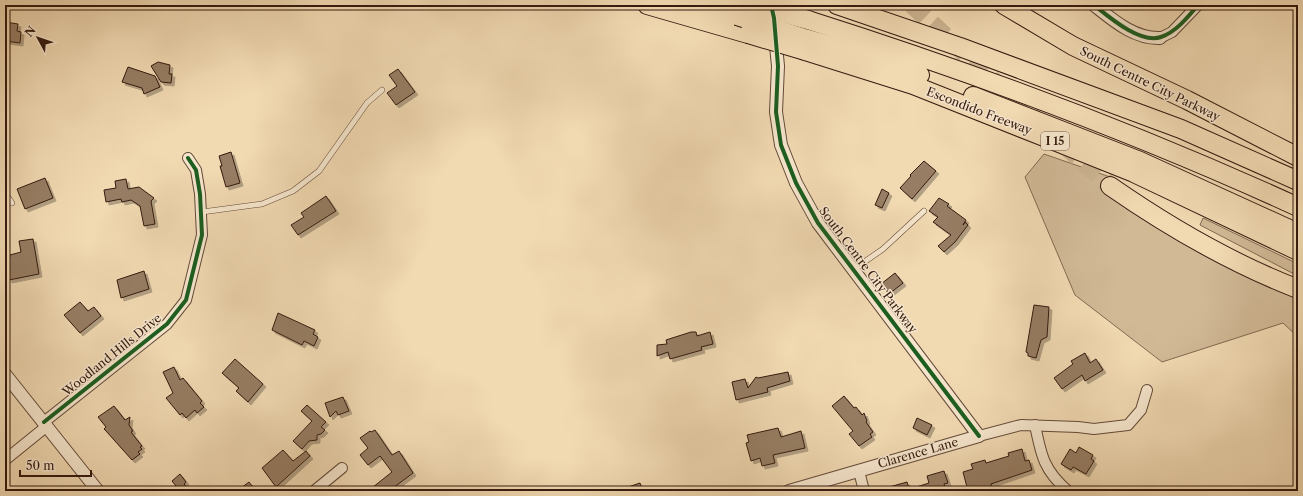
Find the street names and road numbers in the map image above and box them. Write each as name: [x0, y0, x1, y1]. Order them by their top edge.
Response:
street label: South Centre City Parkway: [1078, 43, 1223, 124]
street label: Escondido Freeway: [924, 84, 1034, 138]
road number: I 15: [1041, 132, 1069, 150]
street label: South Centre City Parkway: [816, 204, 921, 336]
street label: Woodland Hills Drive: [58, 310, 164, 400]
street label: Clarence Lane: [876, 434, 960, 471]

